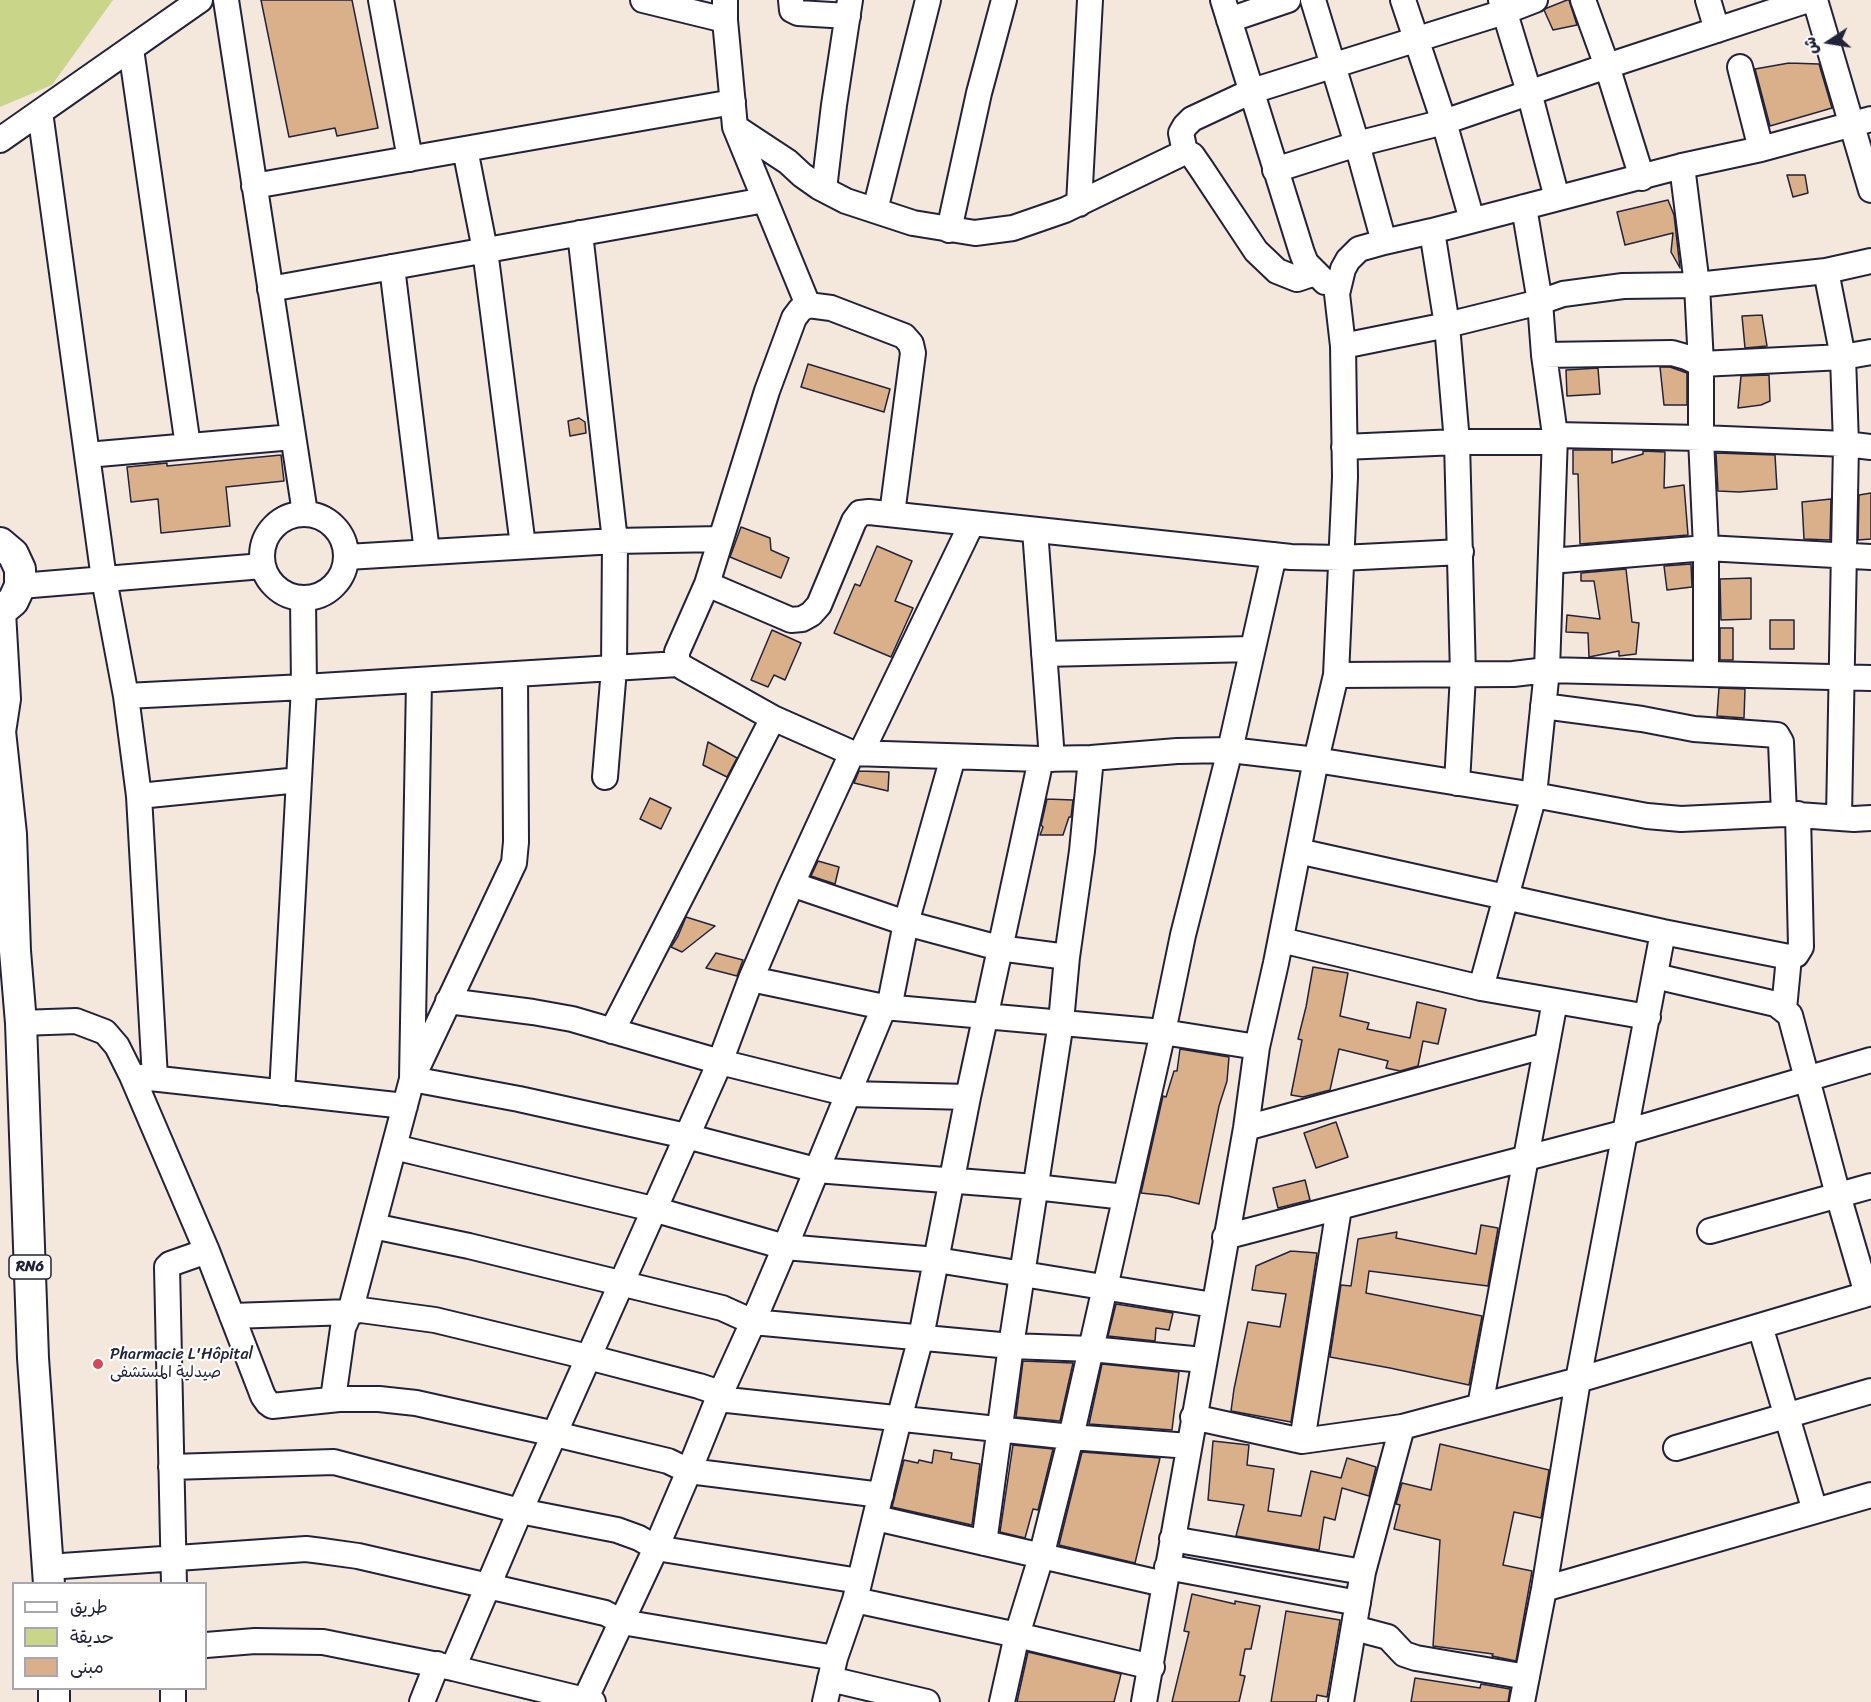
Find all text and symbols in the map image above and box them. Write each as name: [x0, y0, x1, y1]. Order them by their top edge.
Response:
north arrow: [1799, 12, 1859, 72]
text: ش: [1795, 34, 1827, 57]
road number: RN6: [9, 1255, 51, 1279]
place label: Pharmacie L'Hôpital صيدلية المستشفى: [110, 1345, 253, 1383]
marker: Pharmacie L'Hôpital صيدلية المستشفى: [91, 1357, 105, 1371]
legend: [12, 1582, 207, 1690]
text: طريق: [70, 1591, 108, 1623]
text: حديقة: [70, 1621, 114, 1653]
text: مبنى: [70, 1651, 104, 1683]

